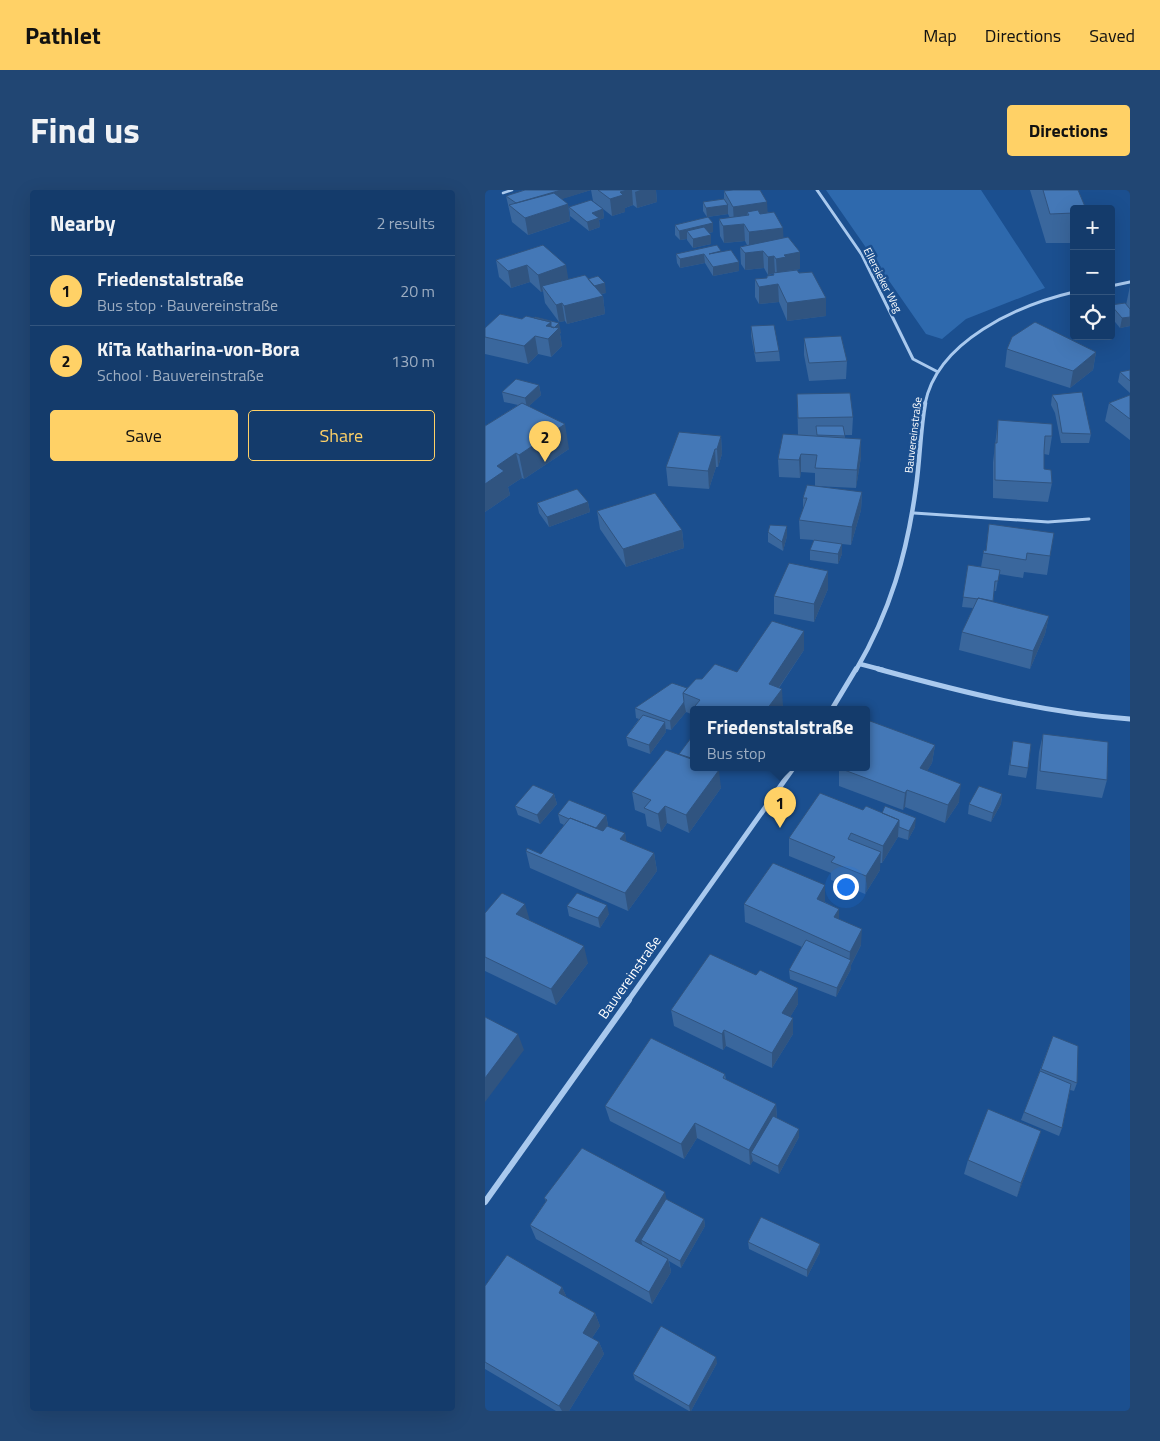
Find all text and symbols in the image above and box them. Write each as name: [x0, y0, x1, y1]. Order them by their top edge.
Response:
text: Pathlet: [25, 17, 101, 53]
text: Map: [923, 22, 957, 49]
text: Directions: [985, 22, 1061, 49]
text: Saved: [1089, 22, 1135, 49]
text: Find us: [30, 103, 140, 157]
button: Directions: [1007, 105, 1130, 156]
map controls: [1070, 205, 1115, 340]
button: +: [1070, 205, 1115, 250]
text: Nearby: [50, 207, 115, 239]
text: 2 results: [376, 211, 435, 235]
street label: Ellersieker Weg: [860, 245, 906, 316]
button: −: [1070, 250, 1115, 295]
text: Friedenstalstraße: [97, 264, 244, 293]
text: 1: [62, 279, 70, 303]
text: 20 m: [400, 279, 435, 303]
text: Bus stop · Bauvereinstraße: [97, 293, 278, 317]
button: locate: [1070, 295, 1115, 340]
text: KiTa Katharina-von-Bora: [97, 334, 300, 363]
text: 2: [62, 349, 70, 373]
text: 130 m: [391, 349, 435, 373]
text: School · Bauvereinstraße: [97, 363, 264, 387]
street label: Bauvereinstraße: [900, 396, 926, 474]
button: Save: [50, 410, 238, 461]
button: Share: [248, 410, 435, 461]
pin: 2: [529, 421, 561, 462]
popup: [690, 706, 870, 771]
text: Friedenstalstraße: [707, 712, 853, 741]
text: Bus stop: [707, 741, 766, 765]
pin: 1: [764, 787, 796, 828]
your location: [833, 874, 859, 900]
street label: Bauvereinstraße: [592, 931, 666, 1023]

